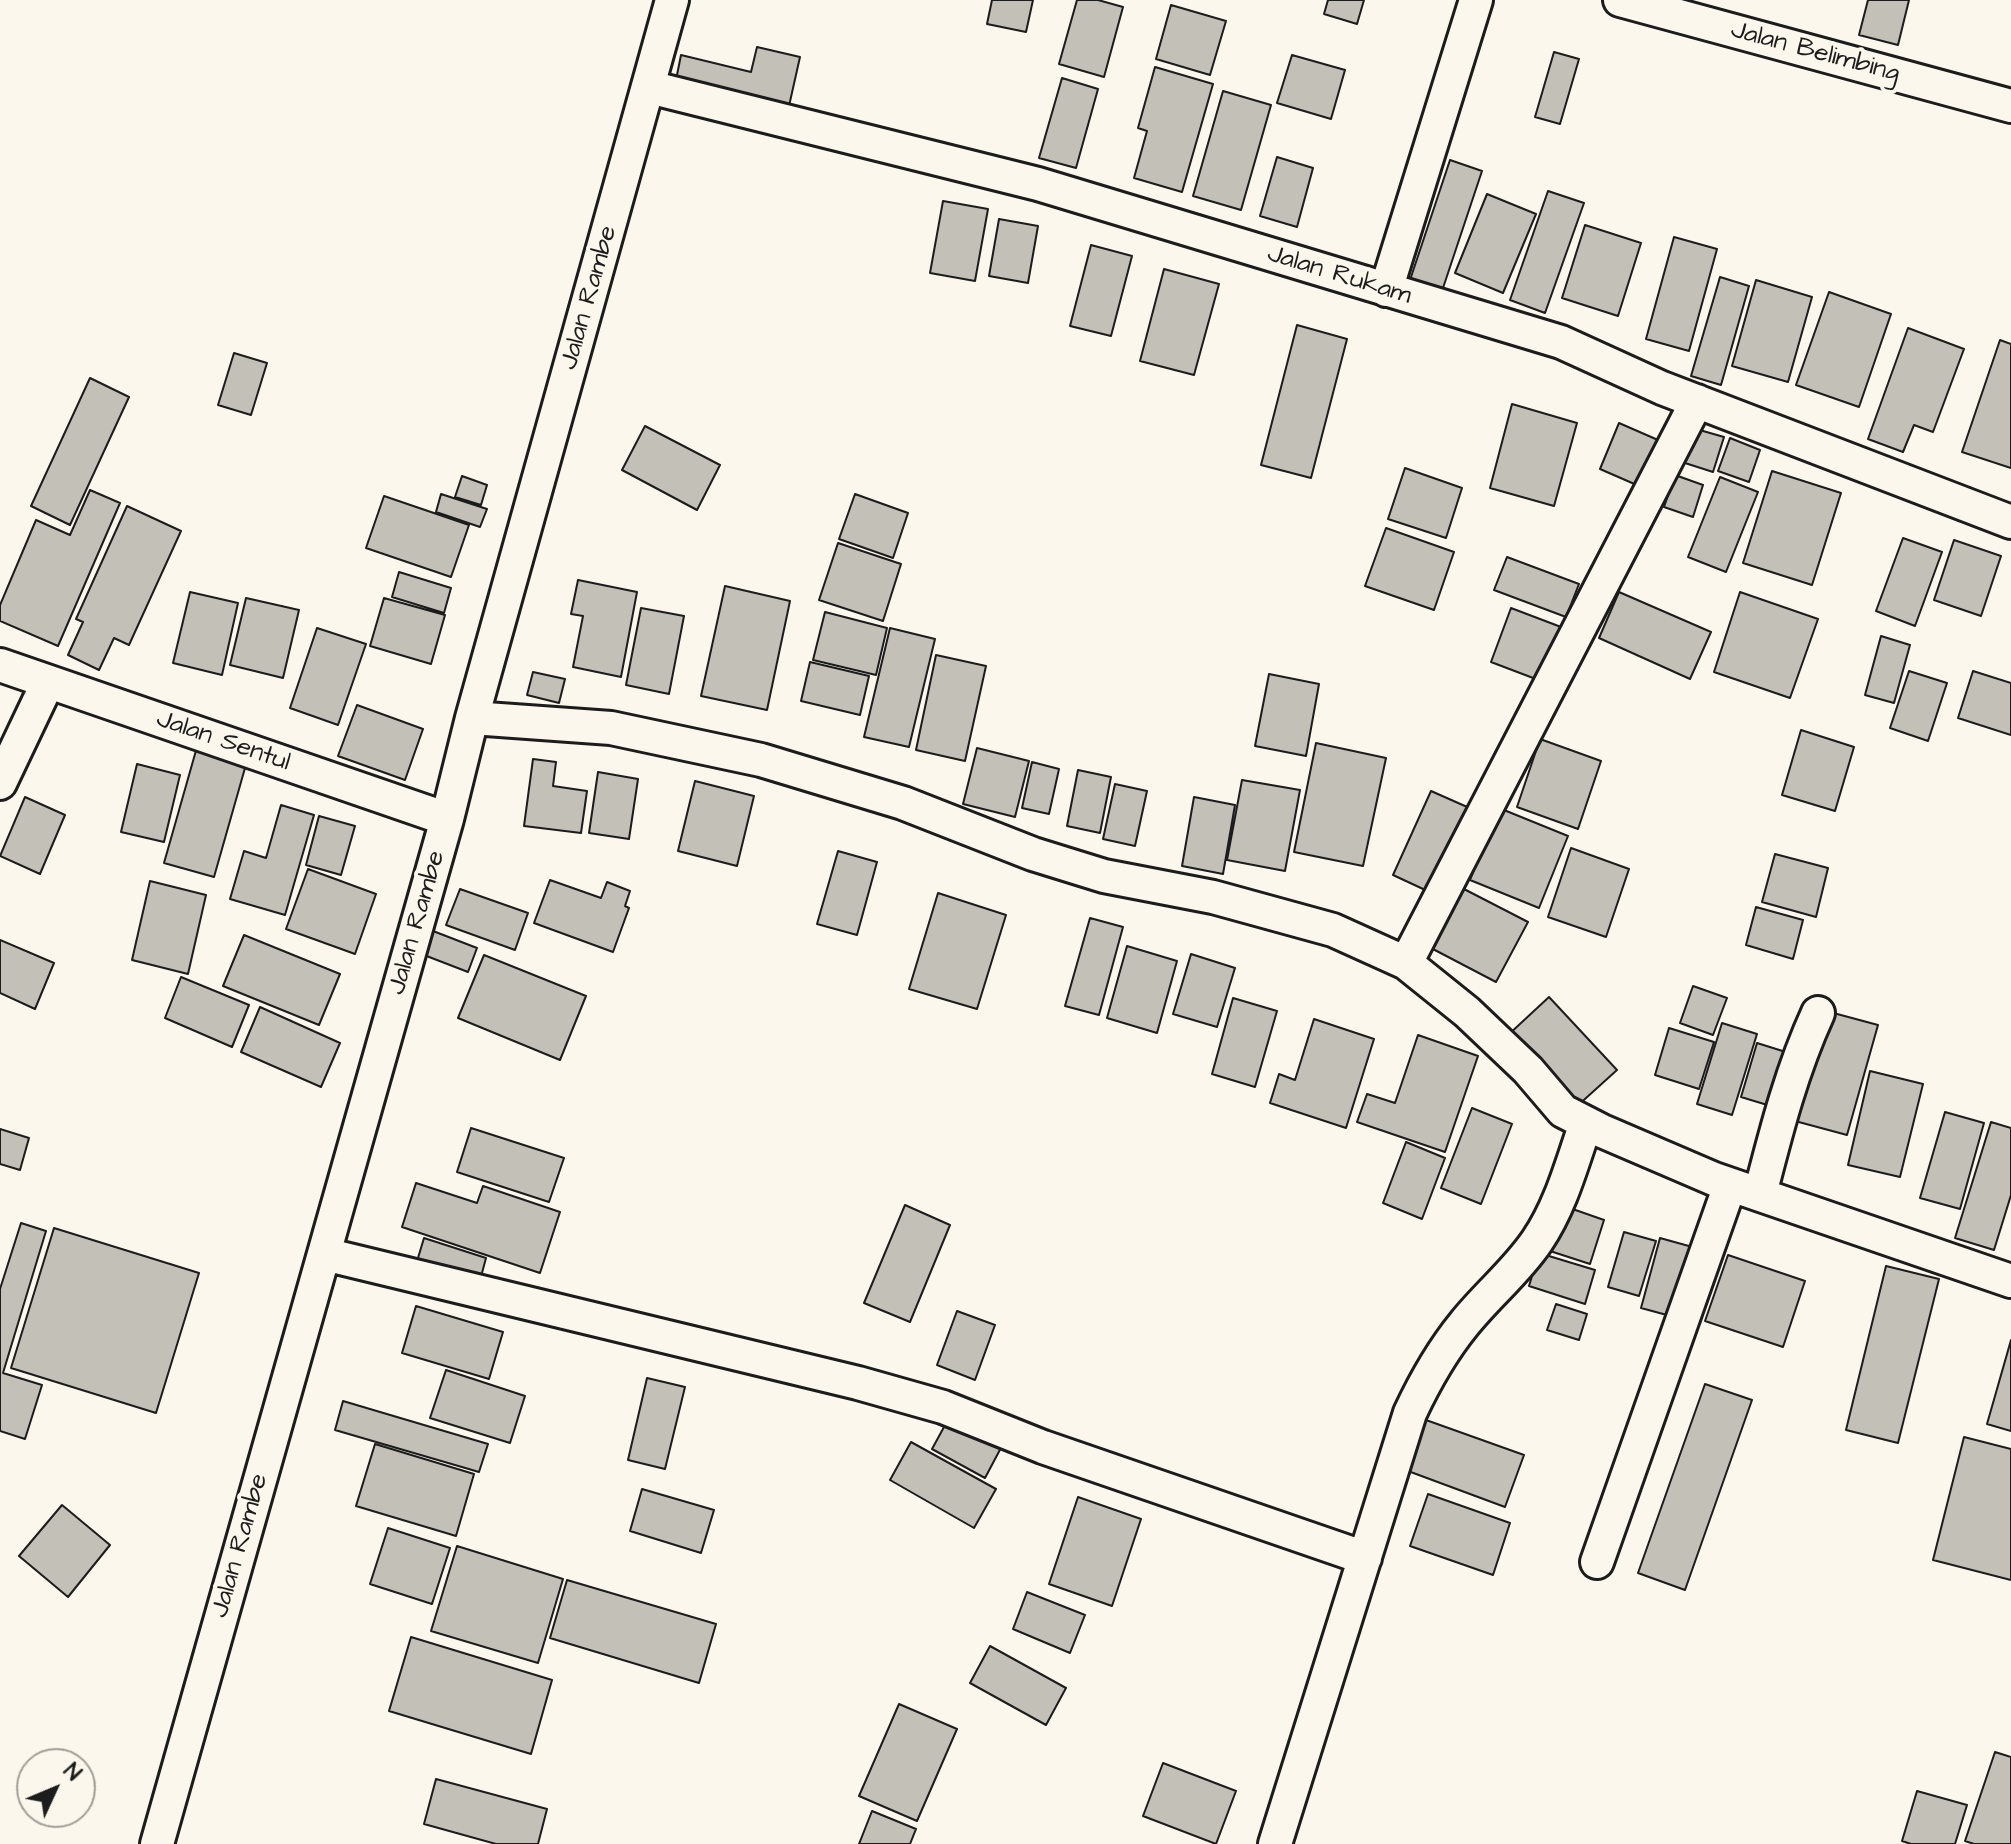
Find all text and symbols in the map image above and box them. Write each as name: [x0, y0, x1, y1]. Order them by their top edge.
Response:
street label: Jalan Belimbing: [1727, 15, 1903, 91]
street label: Jalan Rambe: [555, 222, 625, 374]
street label: Jalan Rukam: [1263, 239, 1415, 313]
street label: Jalan Sentul: [152, 705, 294, 779]
street label: Jalan Rambe: [383, 847, 453, 999]
street label: Jalan Rambe: [206, 1470, 276, 1622]
north arrow: [16, 1748, 96, 1828]
text: N: [56, 1757, 88, 1788]

